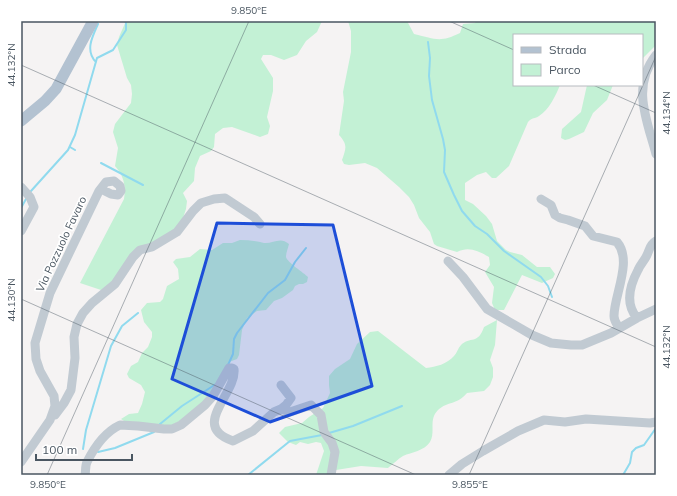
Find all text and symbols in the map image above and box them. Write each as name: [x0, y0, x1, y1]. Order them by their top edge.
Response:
text: 9.850°E: [231, 4, 267, 17]
legend: [513, 34, 643, 86]
text: Strada: [549, 42, 587, 57]
text: 44.132°N: [5, 43, 18, 87]
text: Parco: [549, 62, 581, 77]
text: 44.134°N: [660, 91, 673, 135]
street label: Via Pozzuolo Favaro: [33, 194, 89, 294]
text: 44.130°N: [5, 278, 18, 322]
text: 44.132°N: [660, 325, 673, 369]
scale bar: [36, 436, 132, 462]
text: 100 m: [42, 442, 77, 457]
text: 9.850°E: [30, 478, 66, 491]
text: 9.855°E: [452, 478, 488, 491]

